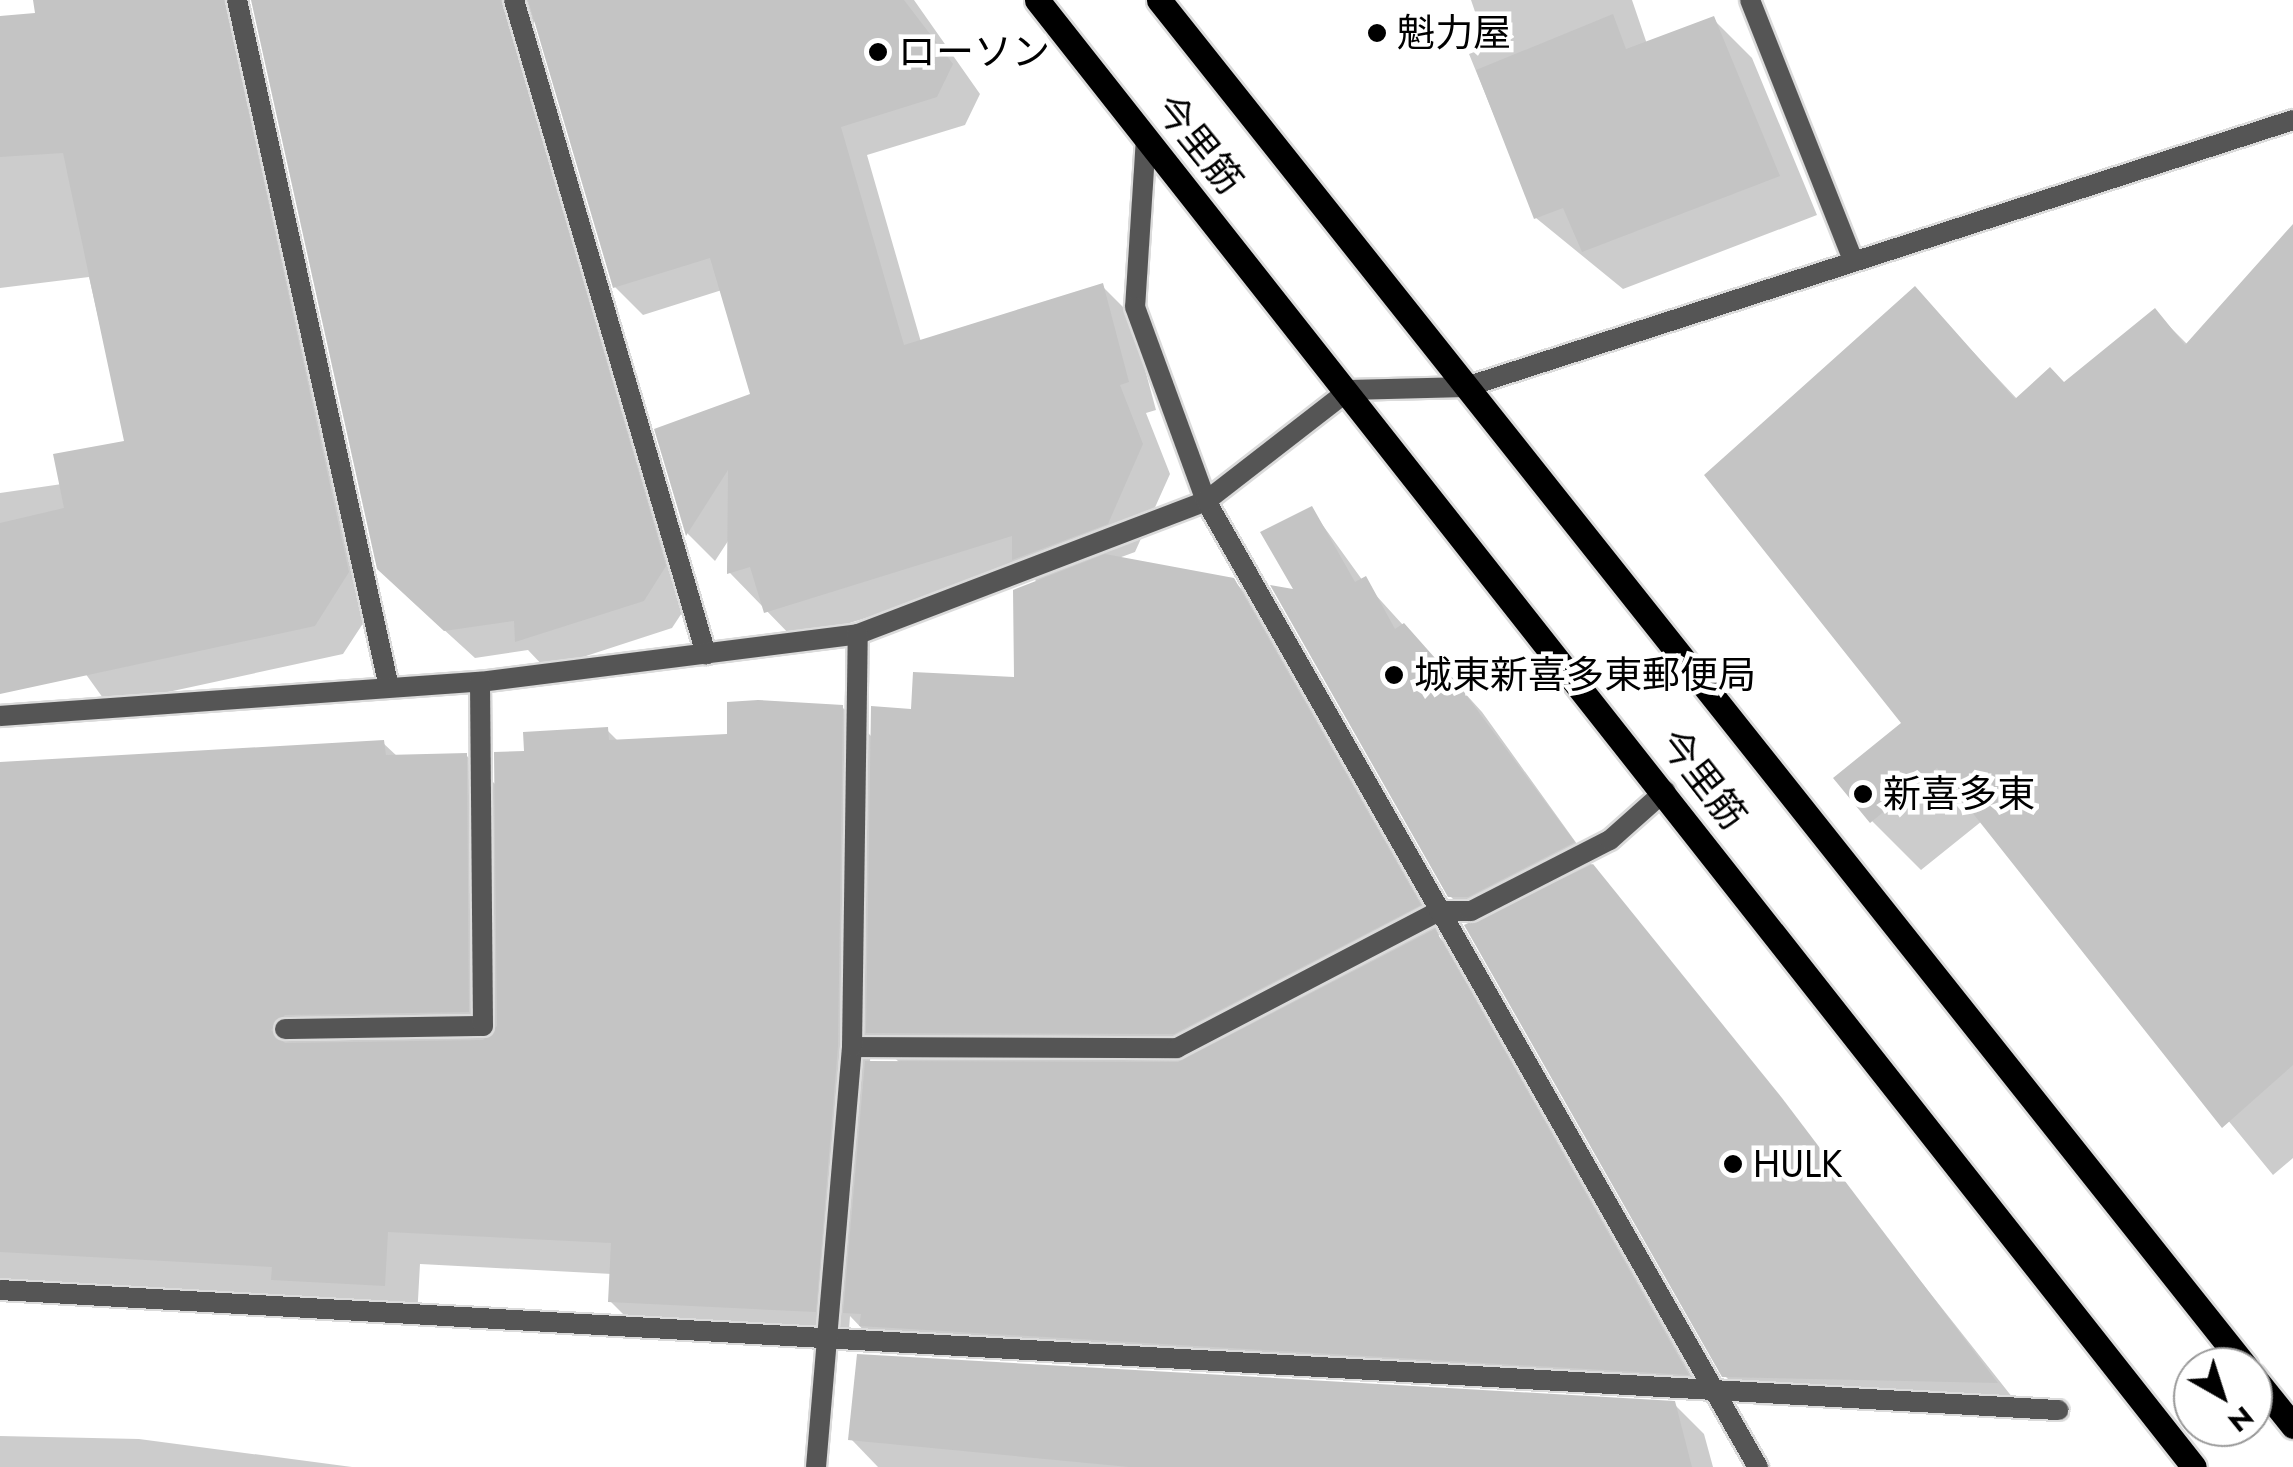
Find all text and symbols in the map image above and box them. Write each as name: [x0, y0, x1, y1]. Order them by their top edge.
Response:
place label: 魁力屋: [1397, 10, 1511, 56]
marker: 魁力屋: [1366, 22, 1388, 44]
place label: ローソン: [898, 29, 1050, 75]
marker: ローソン: [867, 41, 889, 63]
street label: 今里筋: [1145, 85, 1253, 203]
place label: 城東新喜多東郵便局: [1414, 652, 1756, 698]
marker: 城東新喜多東郵便局: [1383, 664, 1405, 686]
street label: 今里筋: [1650, 720, 1756, 838]
place label: 新喜多東: [1883, 771, 2035, 817]
marker: 新喜多東: [1852, 783, 1874, 805]
place label: HULK: [1753, 1141, 1843, 1187]
marker: HULK: [1722, 1153, 1744, 1175]
north arrow: [2173, 1347, 2273, 1447]
text: N: [2219, 1396, 2262, 1442]

